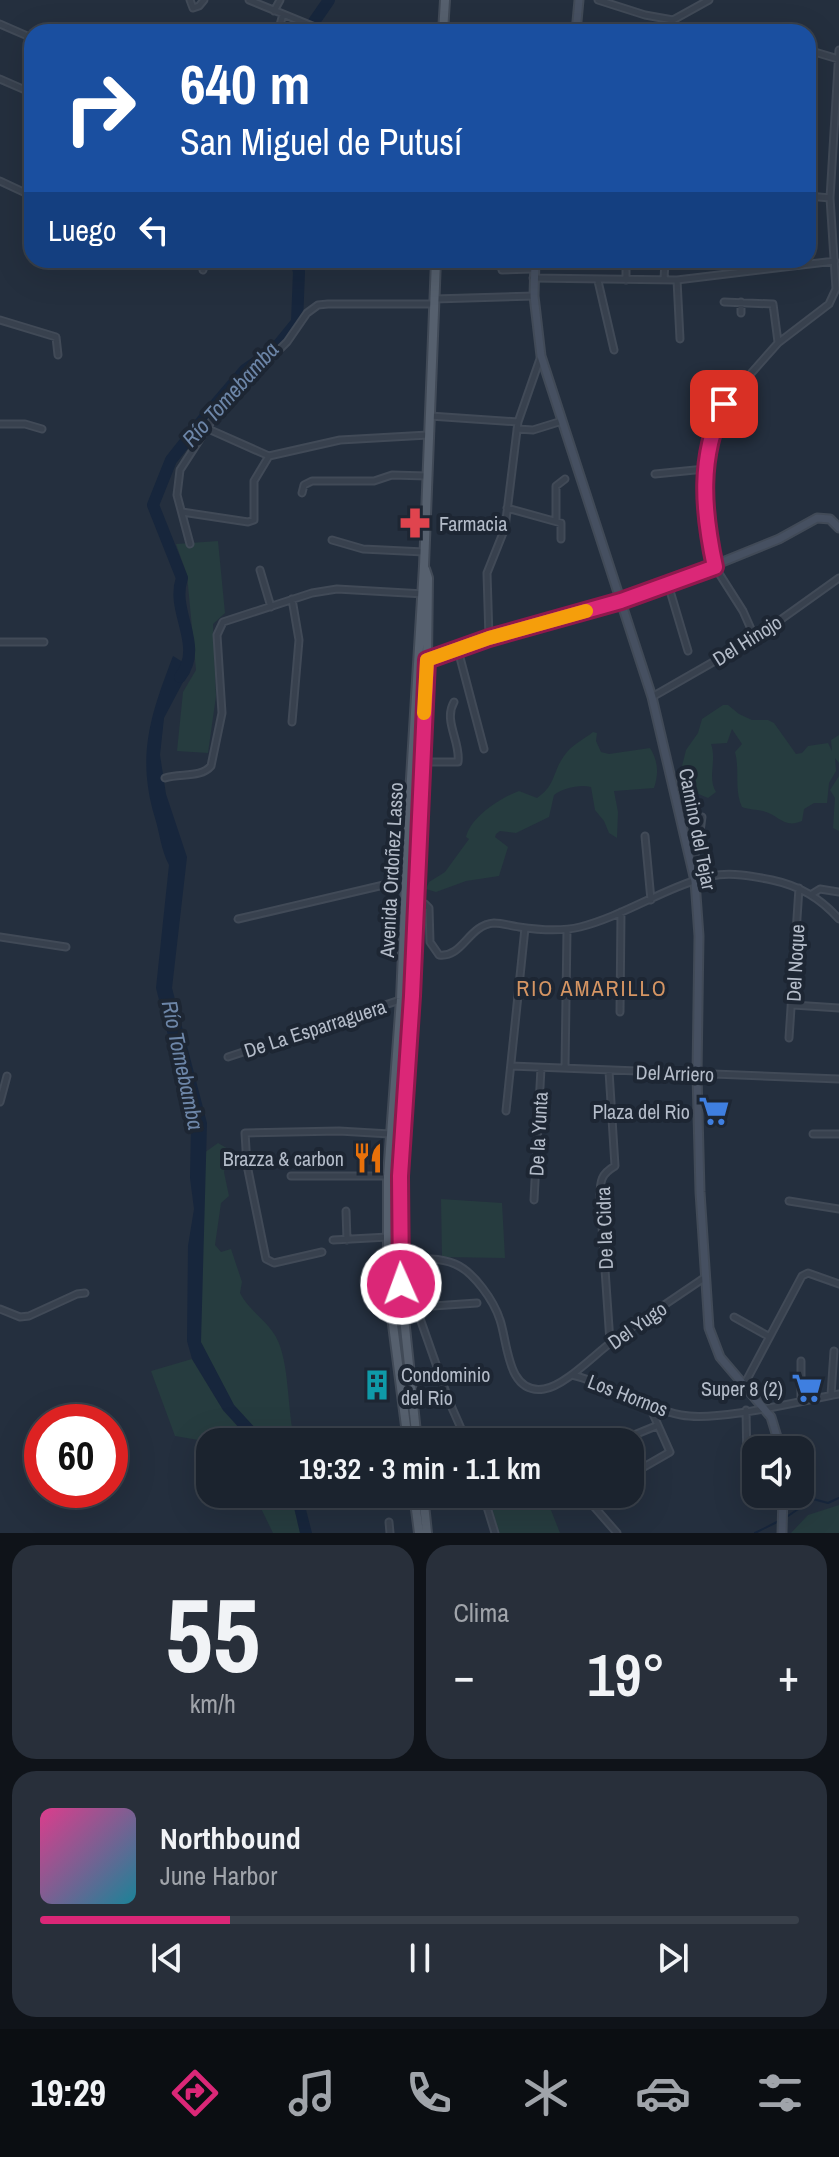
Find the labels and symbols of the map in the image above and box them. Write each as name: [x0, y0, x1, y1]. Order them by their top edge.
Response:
water label: Río Tomebamba: [175, 335, 285, 453]
pin: [690, 370, 758, 438]
pharmacy icon: Farmacia: [398, 506, 432, 540]
place label: Farmacia: [439, 510, 507, 537]
street label: Del Hinojo: [707, 608, 787, 672]
street label: Camino del Tejar: [673, 766, 723, 893]
street label: Avenida Ordoñez Lasso: [373, 782, 409, 959]
street label: Del Noque: [779, 924, 811, 1002]
district label: RIO AMARILLO: [516, 973, 668, 1003]
street label: De La Esparraguera: [241, 992, 389, 1064]
water label: Río Tomebamba: [155, 998, 211, 1132]
street label: Del Arriero: [635, 1058, 715, 1088]
street label: De la Yunta: [522, 1091, 554, 1177]
supermarket icon: Plaza del Rio: [697, 1094, 731, 1128]
place label: Plaza del Rio: [592, 1098, 690, 1125]
restaurant icon: Brazza & carbon: [351, 1141, 385, 1175]
place label: Brazza & carbon: [223, 1145, 344, 1172]
street label: De la Cidra: [589, 1186, 619, 1270]
position arrow: [359, 1242, 443, 1326]
street label: Del Yugo: [602, 1295, 672, 1355]
place label: Condominio del Rio: [401, 1361, 490, 1411]
street label: Los Hornos: [584, 1367, 672, 1423]
building icon: Condominio del Rio: [360, 1368, 394, 1402]
supermarket icon: Super 8 (2): [790, 1371, 824, 1405]
place label: Super 8 (2): [701, 1375, 783, 1402]
speed limit sign: 60: [24, 1404, 128, 1508]

